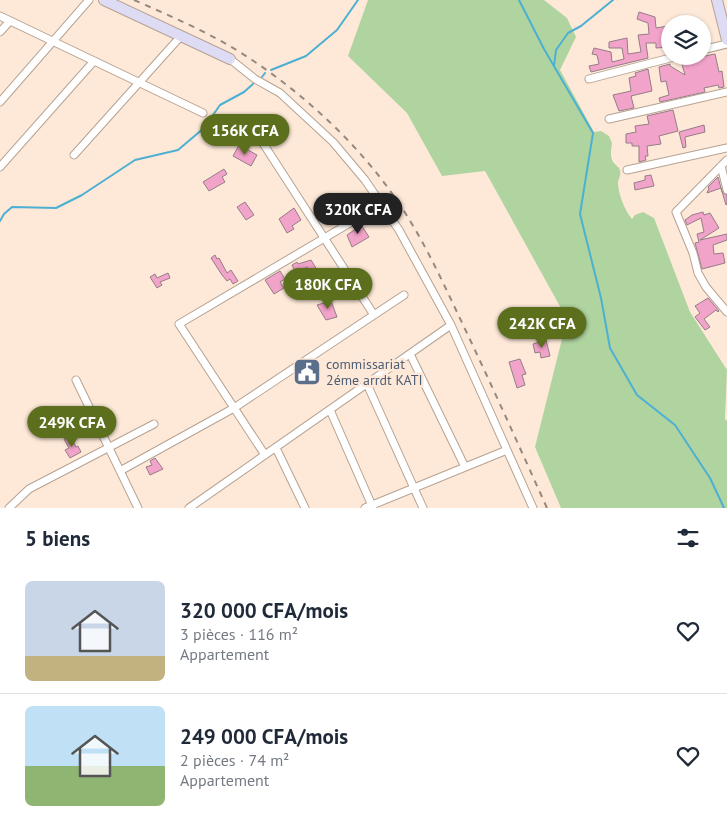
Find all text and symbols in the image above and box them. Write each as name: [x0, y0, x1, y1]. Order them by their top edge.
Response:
map controls: [661, 15, 711, 65]
button: layers: [661, 15, 711, 65]
pin: 156K CFA: [193, 114, 297, 156]
text: 156K CFA: [211, 120, 279, 140]
pin: 320K CFA: [306, 192, 410, 235]
text: 320K CFA: [324, 199, 392, 219]
pin: 180K CFA: [276, 268, 380, 310]
text: 180K CFA: [294, 274, 362, 294]
pin: 242K CFA: [490, 306, 594, 349]
text: 242K CFA: [508, 313, 576, 333]
place label: commissariat 2éme arrdt KATI: [326, 355, 423, 389]
public building icon: commissariat 2éme arrdt KATI: [292, 357, 322, 387]
pin: 249K CFA: [20, 406, 124, 448]
text: 249K CFA: [38, 412, 106, 432]
icon: filters: [674, 524, 702, 552]
text: 5 biens: [25, 525, 90, 552]
text: 320 000 CFA/mois: [180, 597, 348, 624]
icon: home: [65, 601, 125, 661]
icon: heart: [674, 617, 702, 645]
text: 3 pièces · 116 m²: [180, 624, 298, 644]
text: Appartement: [180, 644, 269, 664]
text: 249 000 CFA/mois: [180, 723, 348, 750]
icon: home: [65, 726, 125, 786]
icon: heart: [674, 742, 702, 770]
text: 2 pièces · 74 m²: [180, 750, 289, 770]
text: Appartement: [180, 770, 269, 790]

